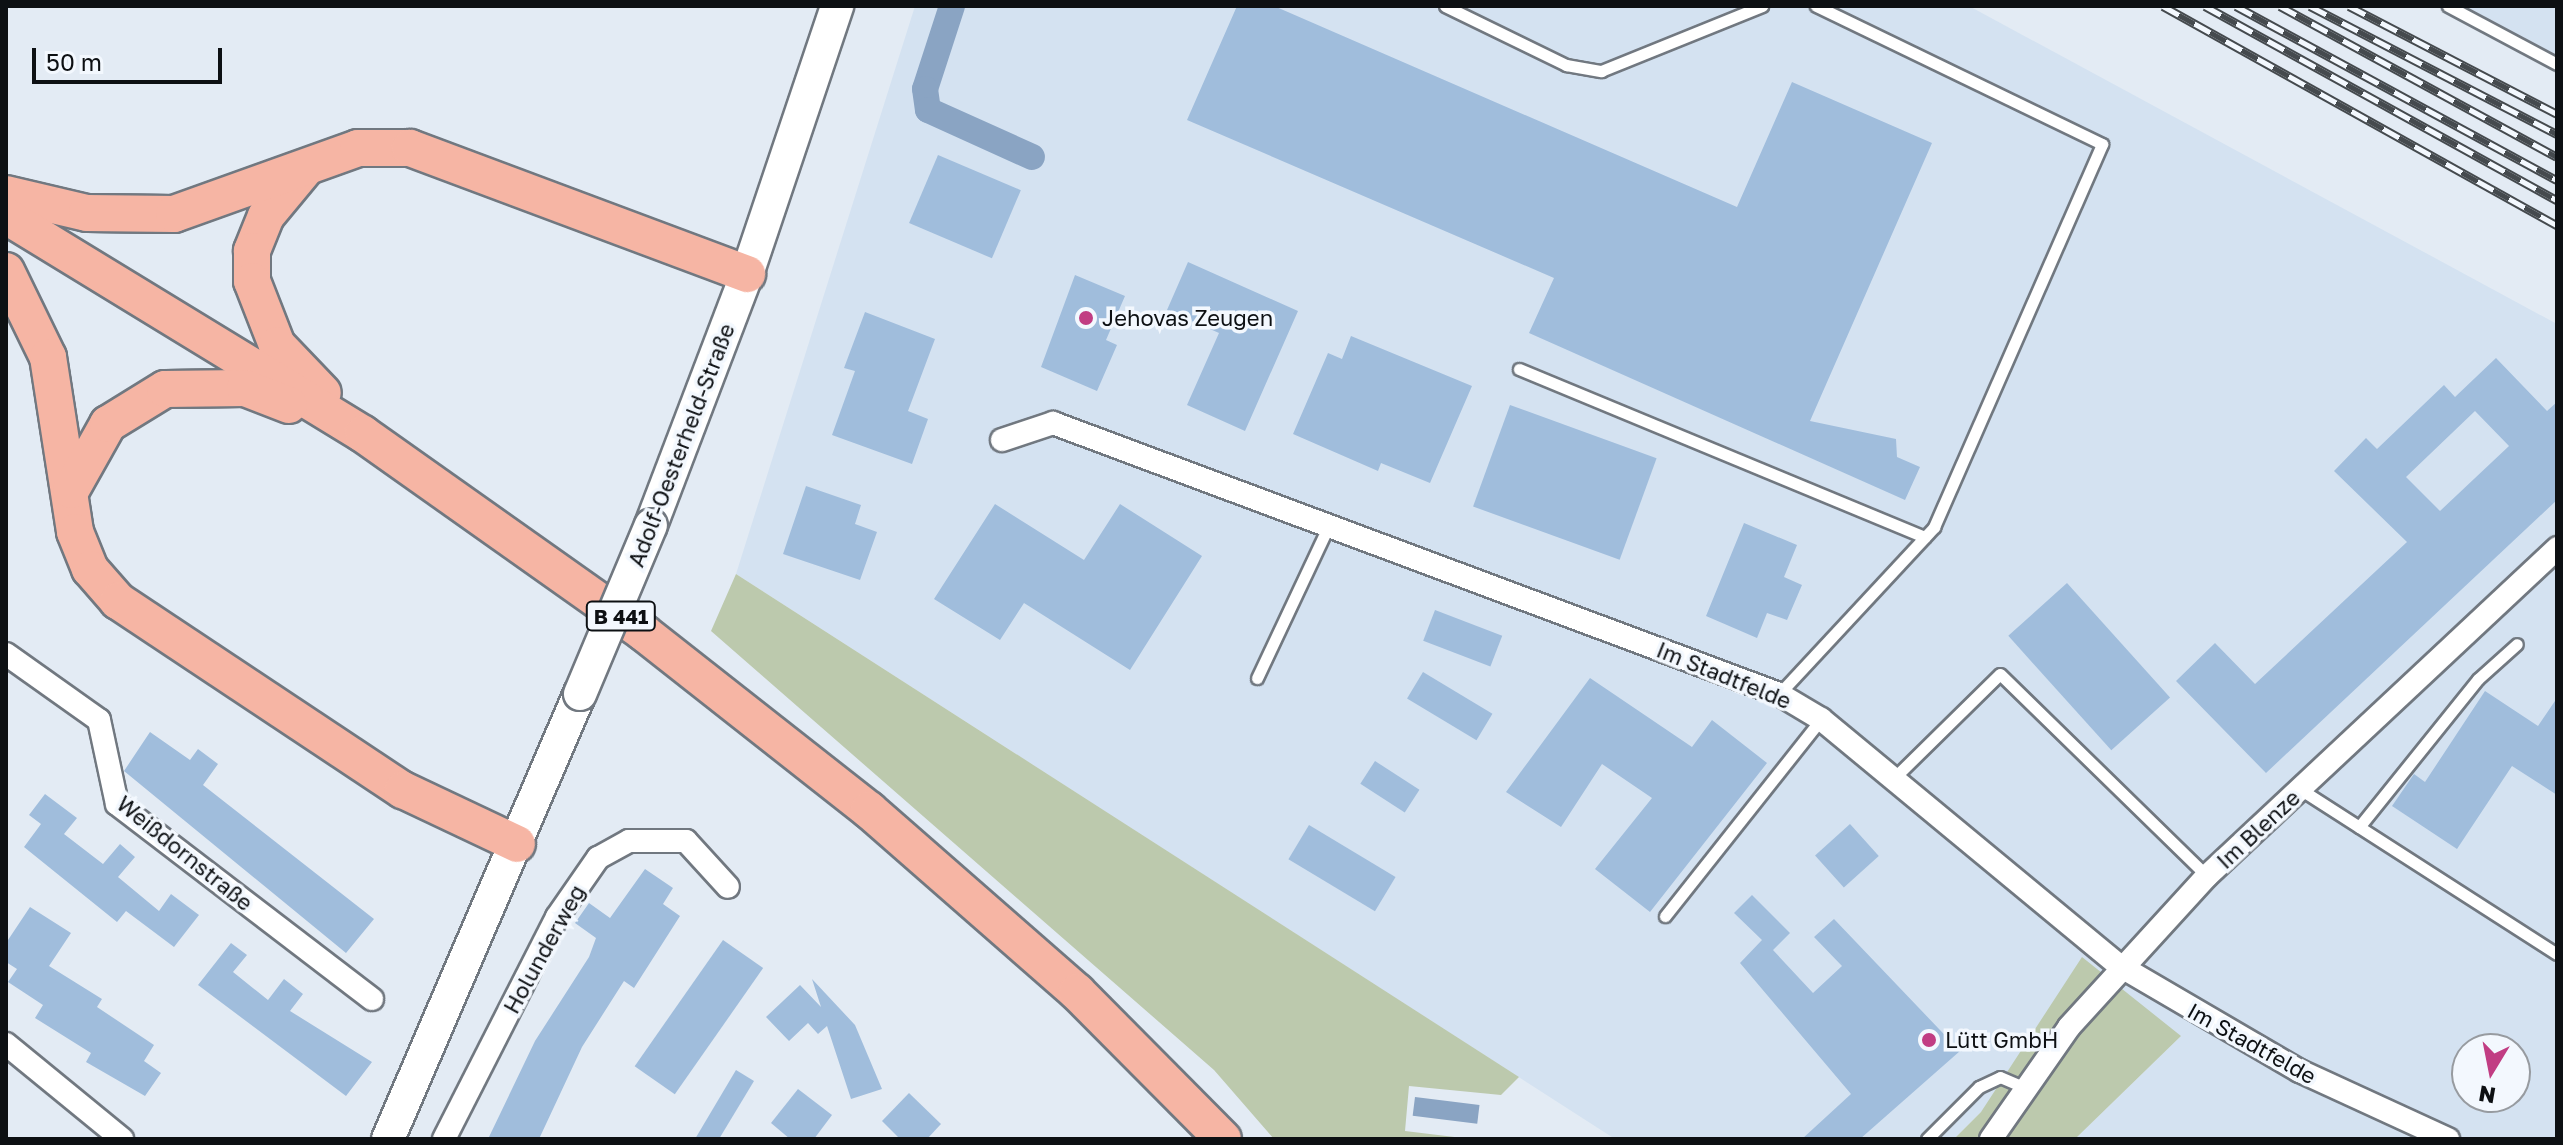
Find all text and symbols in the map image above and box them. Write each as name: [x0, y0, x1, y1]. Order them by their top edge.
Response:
scale bar: [36, 32, 226, 82]
text: 50 m: [46, 47, 102, 76]
place label: Jehovas Zeugen: [1102, 305, 1273, 331]
marker: Jehovas Zeugen: [1077, 309, 1095, 327]
street label: Adolf-Oesterheld-Straße: [622, 320, 740, 570]
road number: B 441: [585, 600, 657, 632]
street label: Im Stadtfelde: [1653, 636, 1795, 714]
street label: Im Blenze: [2211, 784, 2305, 874]
street label: Weißdornstraße: [112, 790, 258, 916]
street label: Holunderweg: [498, 880, 590, 1018]
street label: Im Stadtfelde: [2183, 997, 2321, 1089]
place label: Lütt GmbH: [1945, 1027, 2059, 1053]
marker: Lütt GmbH: [1920, 1031, 1938, 1049]
north arrow: [2451, 1033, 2531, 1113]
text: N: [2477, 1080, 2498, 1110]

